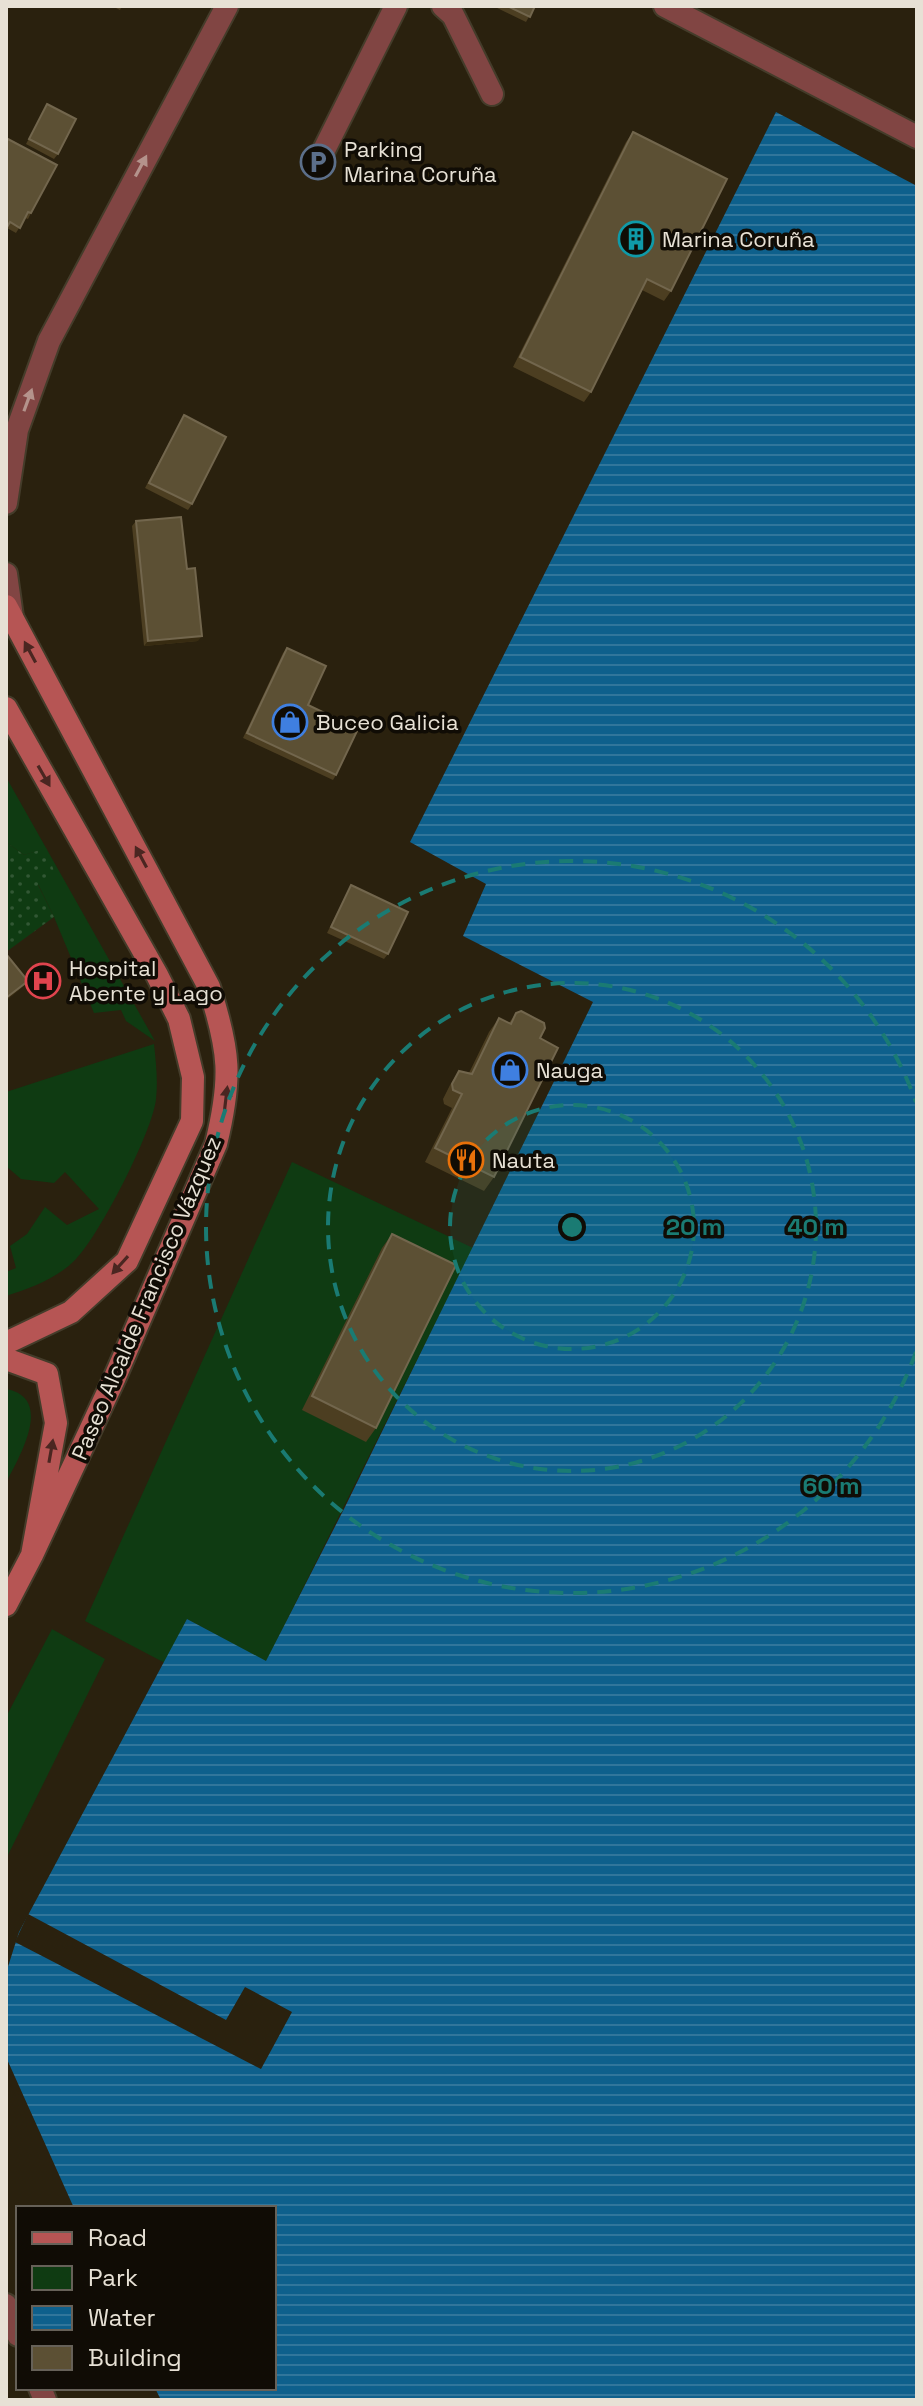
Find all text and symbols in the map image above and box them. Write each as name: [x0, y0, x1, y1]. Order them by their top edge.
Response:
place label: Parking Marina Coruña: [344, 135, 497, 188]
parking icon: Parking Marina Coruña: [299, 143, 337, 181]
one-way arrow: [134, 155, 148, 177]
building icon: Marina Coruña: [617, 220, 655, 258]
place label: Marina Coruña: [662, 225, 815, 253]
one-way arrow: [22, 387, 34, 411]
one-way arrow: [24, 640, 37, 663]
shop icon: Buceo Galicia: [271, 703, 309, 741]
place label: Buceo Galicia: [316, 708, 459, 736]
one-way arrow: [37, 765, 51, 787]
one-way arrow: [134, 846, 148, 869]
place label: Hospital Abente y Lago: [69, 954, 223, 1007]
hospital icon: Hospital Abente y Lago: [24, 962, 62, 1000]
shop icon: Nauga: [491, 1051, 529, 1089]
place label: Nauga: [536, 1056, 604, 1084]
one-way arrow: [219, 1085, 232, 1110]
street label: Paseo Alcalde Francisco Vázquez: [65, 1132, 227, 1464]
restaurant icon: Nauta: [447, 1141, 485, 1179]
place label: Nauta: [492, 1146, 556, 1174]
text: 20 m: [666, 1211, 722, 1242]
text: 40 m: [787, 1211, 845, 1242]
centre of rings: [558, 1213, 586, 1241]
one-way arrow: [112, 1254, 129, 1274]
one-way arrow: [45, 1438, 57, 1463]
text: 60 m: [803, 1470, 859, 1501]
legend: [16, 2206, 276, 2390]
text: Road: [88, 2222, 147, 2253]
text: Park: [88, 2262, 138, 2293]
text: Water: [88, 2302, 156, 2333]
text: Building: [88, 2342, 182, 2373]

